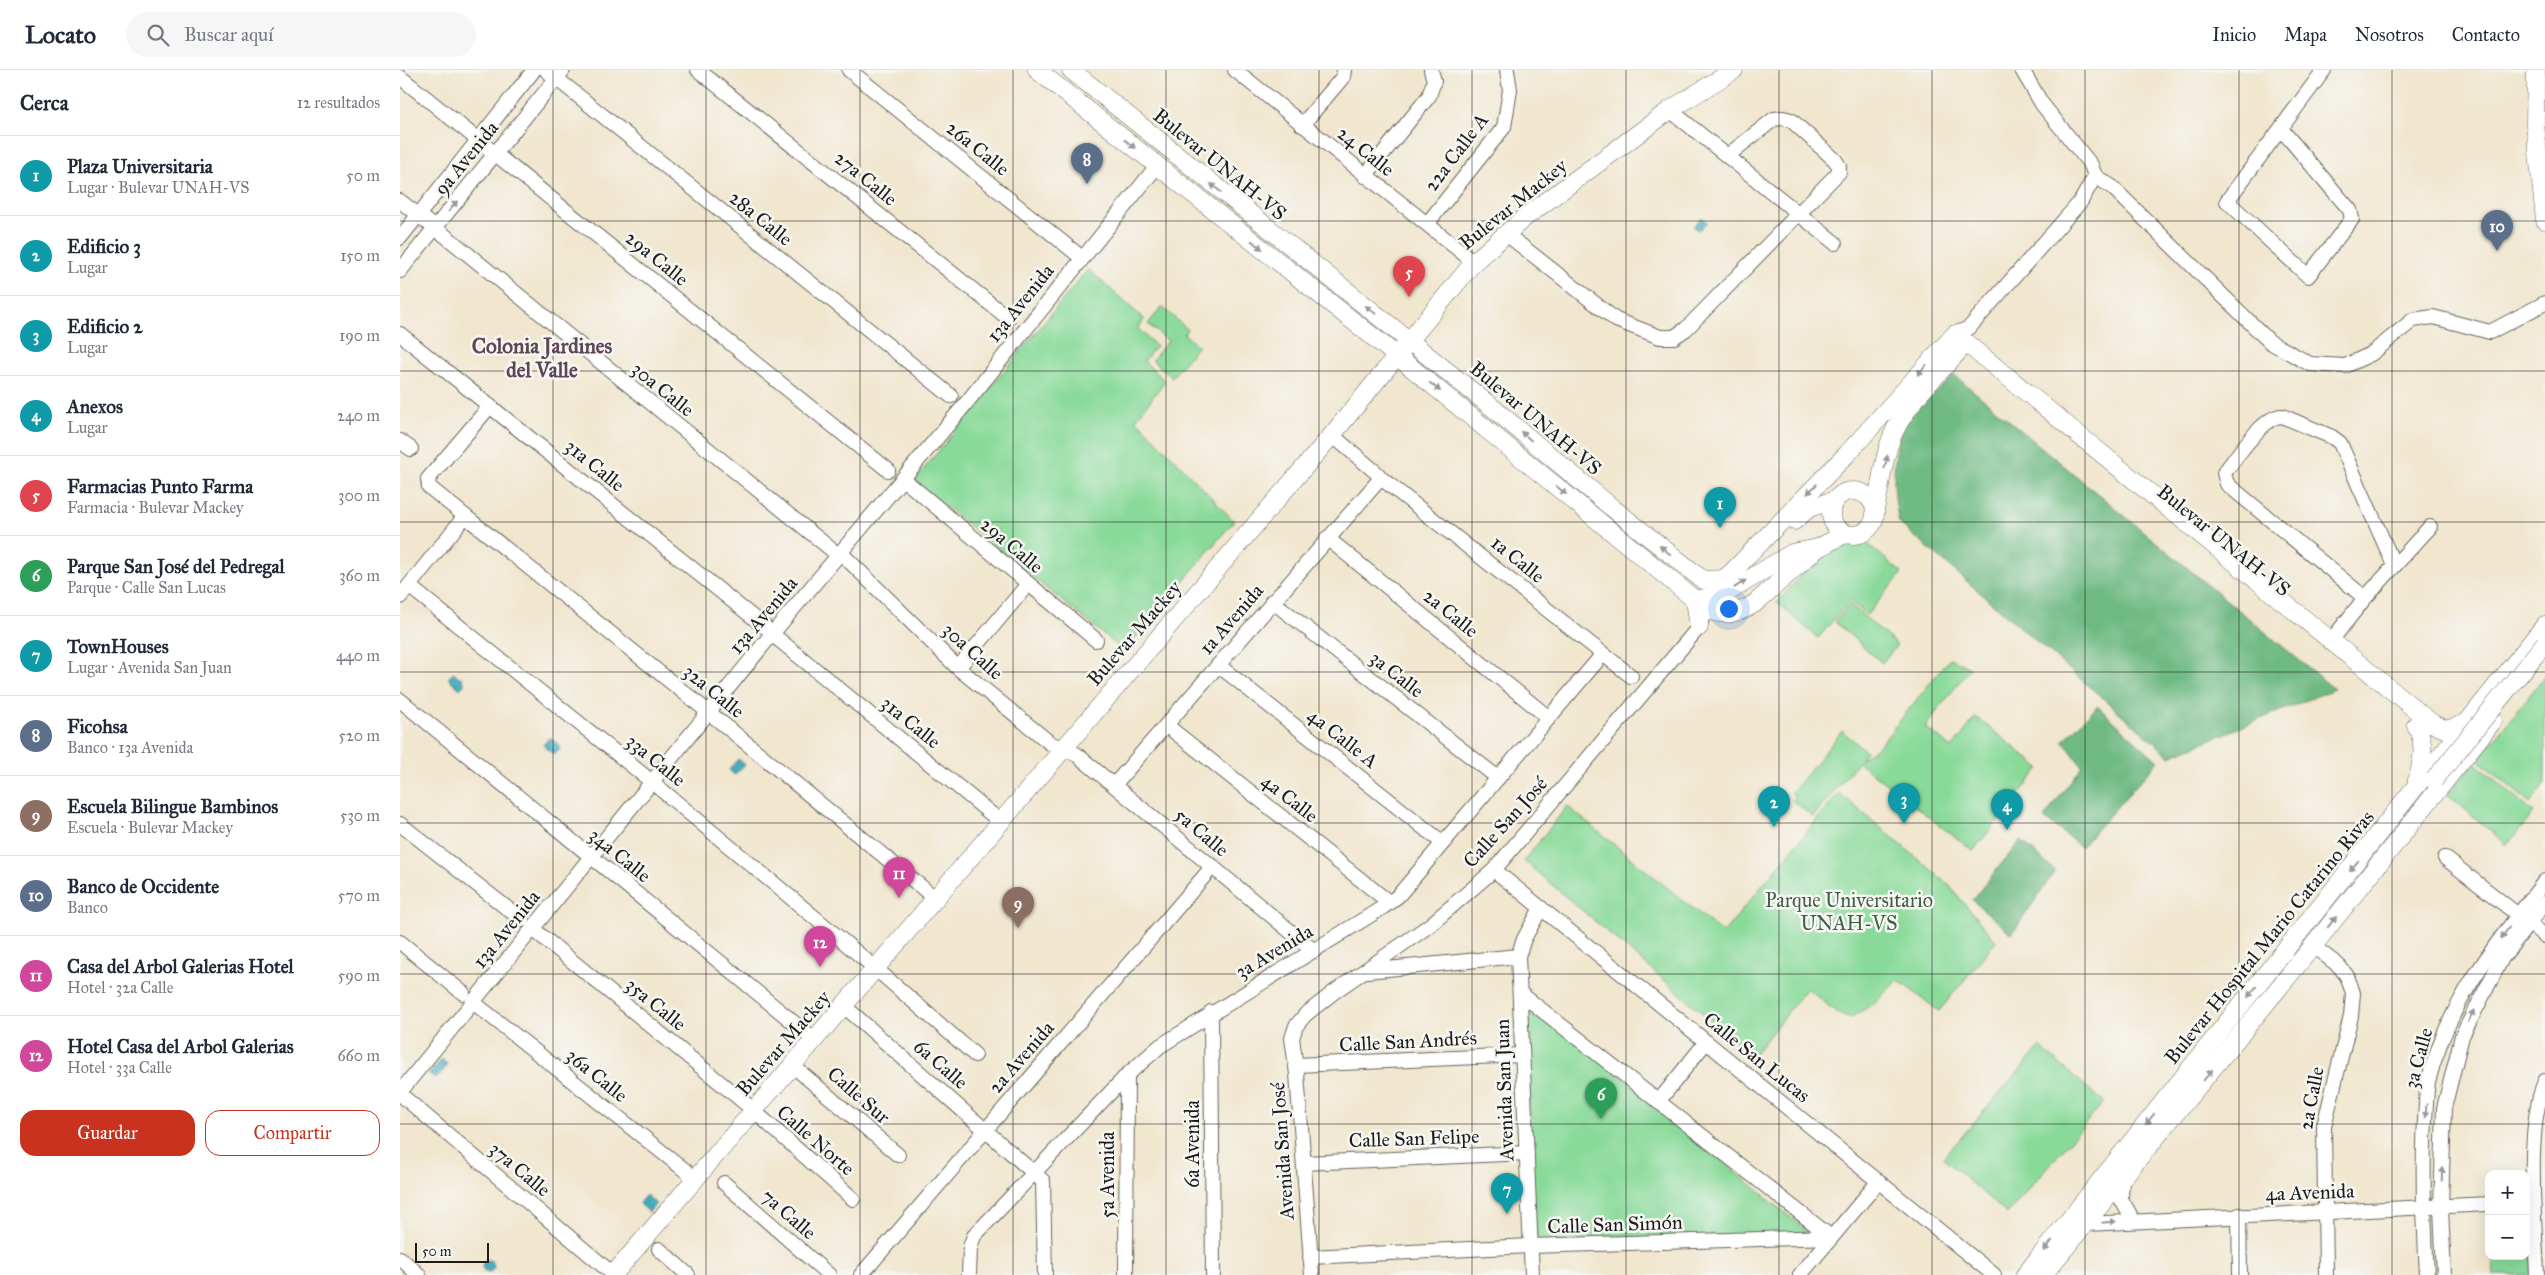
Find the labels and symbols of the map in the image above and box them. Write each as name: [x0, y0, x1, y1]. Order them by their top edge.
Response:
street label: Bulevar UNAH-VS: [1149, 103, 1291, 225]
street label: 22a Calle A: [1419, 108, 1493, 196]
street label: 26a Calle: [942, 115, 1014, 181]
street label: 9a Avenida: [429, 116, 504, 200]
street label: 24 Calle: [1333, 121, 1399, 181]
one-way arrow: [1123, 139, 1137, 149]
pin: 8: [1071, 143, 1103, 184]
street label: 27a Calle: [830, 145, 902, 211]
street label: Bulevar Mackey: [1454, 153, 1572, 255]
one-way arrow: [1210, 182, 1223, 193]
street label: 28a Calle: [725, 185, 797, 251]
one-way arrow: [447, 200, 458, 213]
pin: 10: [2481, 210, 2513, 251]
street label: 29a Calle: [620, 225, 694, 291]
one-way arrow: [1251, 240, 1264, 251]
pin: 5: [1393, 256, 1425, 297]
street label: 13a Avenida: [981, 259, 1059, 347]
one-way arrow: [1365, 305, 1378, 316]
district label: Colonia Jardines del Valle: [472, 333, 613, 383]
street label: Bulevar UNAH-VS: [1465, 356, 1607, 480]
street label: 30a Calle: [627, 357, 699, 421]
one-way arrow: [1916, 363, 1928, 375]
one-way arrow: [1428, 381, 1441, 392]
one-way arrow: [1520, 431, 1532, 442]
street label: 31a Calle: [560, 434, 630, 496]
one-way arrow: [1882, 454, 1890, 469]
street label: Bulevar UNAH-VS: [2153, 479, 2295, 601]
one-way arrow: [1807, 483, 1819, 495]
one-way arrow: [1554, 484, 1567, 495]
pin: 1: [1704, 487, 1736, 528]
street label: 29a Calle: [976, 512, 1048, 578]
street label: 1a Calle: [1486, 530, 1550, 588]
one-way arrow: [1659, 544, 1672, 555]
street label: 13a Avenida: [724, 571, 803, 659]
street label: Bulevar Mackey: [1082, 575, 1187, 690]
street label: 1a Avenida: [1194, 578, 1269, 659]
one-way arrow: [1734, 579, 1747, 589]
street label: 2a Calle: [1419, 584, 1483, 642]
your location: [1716, 596, 1742, 622]
street label: 30a Calle: [938, 617, 1008, 685]
street label: 3a Calle: [1365, 645, 1429, 703]
street label: 32a Calle: [679, 659, 749, 723]
street label: 31a Calle: [876, 691, 946, 753]
street label: 4a Calle A: [1303, 703, 1383, 773]
street label: 33a Calle: [621, 729, 691, 791]
street label: 4a Calle: [1257, 769, 1323, 827]
street label: Calle San José: [1458, 771, 1553, 873]
pin: 3: [1888, 783, 1920, 824]
pin: 2: [1758, 786, 1790, 827]
pin: 4: [1991, 789, 2023, 830]
street label: 5a Calle: [1170, 802, 1234, 862]
street label: Bulevar Hospital Mario Catarino Rivas: [2159, 805, 2379, 1069]
street label: 34a Calle: [584, 823, 656, 887]
pin: 11: [883, 857, 915, 898]
one-way arrow: [2348, 859, 2359, 872]
street label: 13a Avenida: [467, 885, 545, 973]
pin: 9: [1002, 887, 1034, 928]
park label: Parque Universitario UNAH-VS: [1765, 888, 1933, 935]
one-way arrow: [2327, 916, 2338, 929]
street label: 3a Avenida: [1231, 918, 1317, 983]
pin: 12: [804, 926, 836, 967]
one-way arrow: [2499, 926, 2510, 939]
street label: 35a Calle: [621, 972, 691, 1036]
street label: Bulevar Mackey: [731, 985, 836, 1100]
one-way arrow: [2246, 986, 2257, 999]
street label: Calle San Lucas: [1699, 1007, 1815, 1107]
one-way arrow: [2467, 1008, 2475, 1023]
street label: 2a Avenida: [983, 1016, 1059, 1098]
street label: Avenida San Juan: [1490, 1018, 1520, 1162]
street label: Calle San Andrés: [1339, 1025, 1477, 1057]
street label: 3a Calle: [2398, 1025, 2438, 1091]
street label: 6a Calle: [909, 1034, 973, 1094]
street label: 36a Calle: [561, 1043, 633, 1107]
street label: Calle Sur: [823, 1061, 896, 1129]
street label: 2a Calle: [2293, 1064, 2329, 1132]
one-way arrow: [2202, 1069, 2213, 1082]
pin: 6: [1585, 1078, 1617, 1119]
street label: Avenida San José: [1265, 1081, 1300, 1222]
street label: 6a Avenida: [1180, 1099, 1204, 1188]
street label: Calle Norte: [772, 1100, 860, 1180]
one-way arrow: [2422, 1103, 2430, 1119]
one-way arrow: [2145, 1112, 2156, 1125]
street label: Calle San Felipe: [1348, 1124, 1480, 1152]
street label: 5a Avenida: [1095, 1131, 1119, 1219]
street label: 37a Calle: [484, 1136, 556, 1202]
one-way arrow: [2438, 1166, 2446, 1182]
pin: 7: [1491, 1173, 1523, 1214]
street label: 4a Avenida: [2265, 1178, 2355, 1206]
street label: 7a Calle: [757, 1184, 821, 1244]
street label: Calle San Simón: [1547, 1210, 1683, 1238]
one-way arrow: [2102, 1217, 2118, 1225]
one-way arrow: [2043, 1239, 2054, 1252]
scale bar: [415, 1240, 489, 1263]

